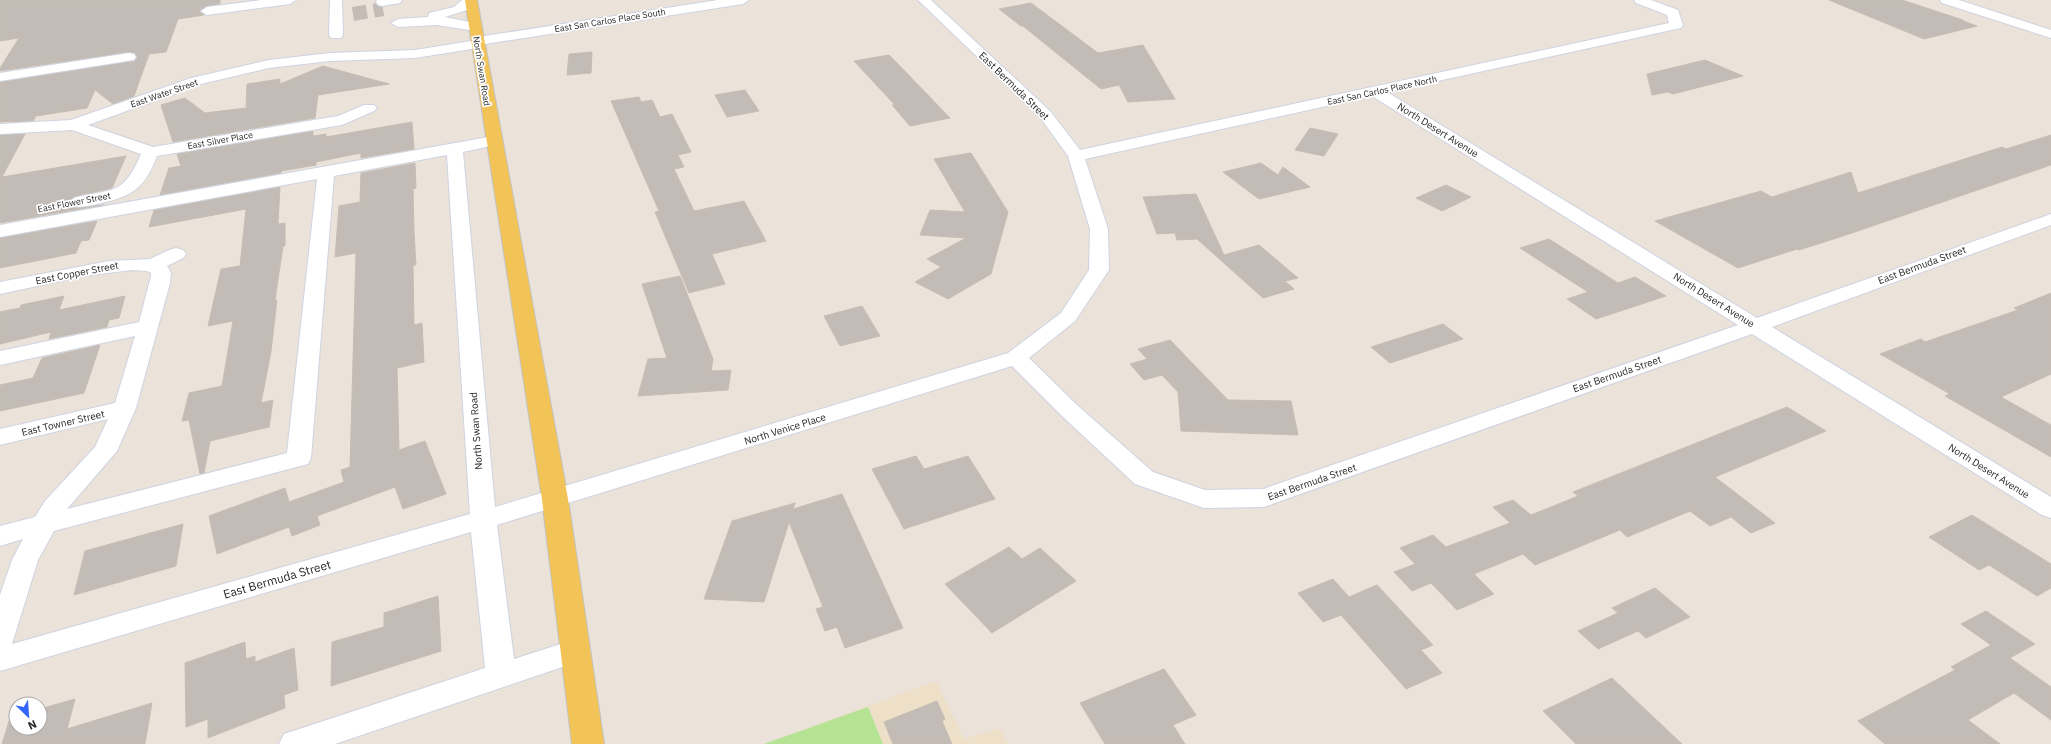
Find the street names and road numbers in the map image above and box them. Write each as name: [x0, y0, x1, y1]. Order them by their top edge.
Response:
street label: East San Carlos Place South: [554, 6, 666, 34]
street label: North Swan Road: [471, 36, 493, 106]
street label: East Bermuda Street: [976, 49, 1052, 123]
street label: East San Carlos Place North: [1326, 73, 1438, 107]
street label: East Water Street: [129, 76, 199, 110]
street label: North Desert Avenue: [1395, 100, 1482, 161]
street label: East Silver Place: [186, 129, 254, 151]
street label: East Flower Street: [37, 190, 111, 214]
street label: East Bermuda Street: [1876, 243, 1968, 287]
street label: East Copper Street: [34, 258, 120, 287]
street label: North Desert Avenue: [1671, 270, 1758, 331]
street label: East Bermuda Street: [1571, 353, 1663, 395]
street label: North Swan Road: [467, 392, 485, 470]
street label: East Towner Street: [20, 407, 106, 439]
street label: North Venice Place: [743, 410, 828, 448]
street label: North Desert Avenue: [1946, 441, 2033, 502]
street label: East Bermuda Street: [1266, 461, 1358, 503]
street label: East Bermuda Street: [221, 556, 333, 602]

